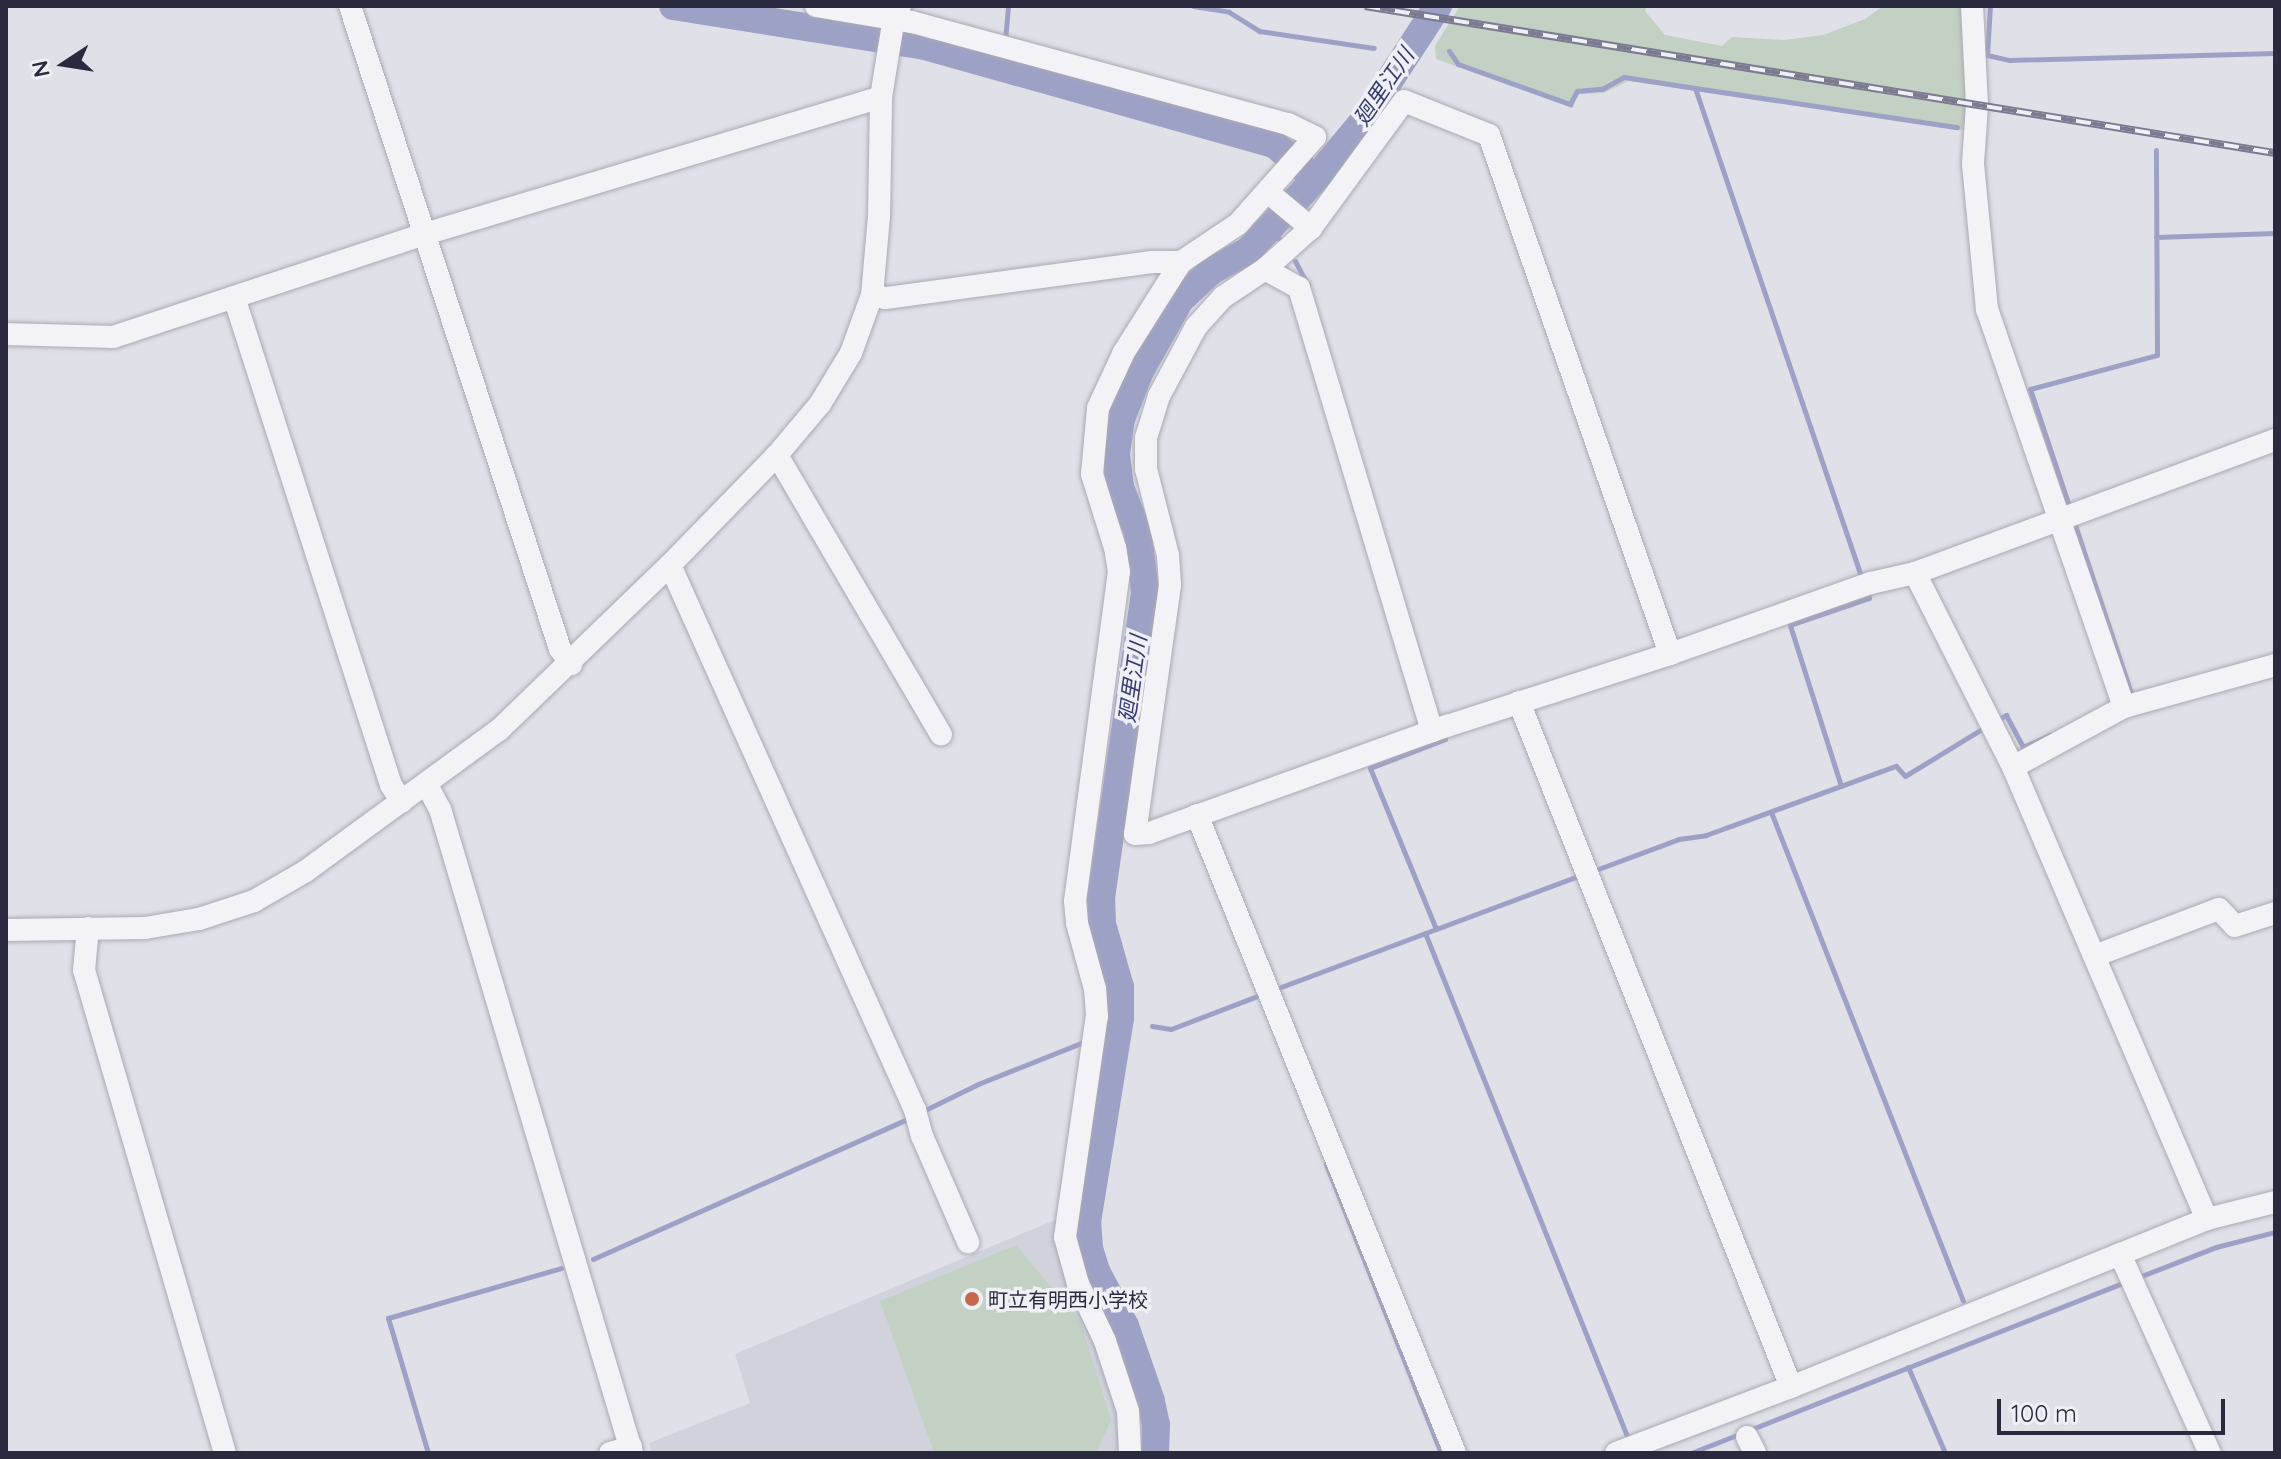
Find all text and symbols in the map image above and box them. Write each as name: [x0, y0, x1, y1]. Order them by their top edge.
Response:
north arrow: [24, 24, 104, 104]
water label: 廻里江川: [1348, 43, 1420, 131]
text: N: [25, 58, 56, 80]
water label: 廻里江川: [1114, 634, 1152, 724]
place label: 町立有明西小学校: [988, 1287, 1148, 1311]
marker: 町立有明西小学校: [963, 1290, 981, 1308]
scale bar: [2001, 1383, 2229, 1433]
text: 100 m: [2011, 1398, 2077, 1428]

